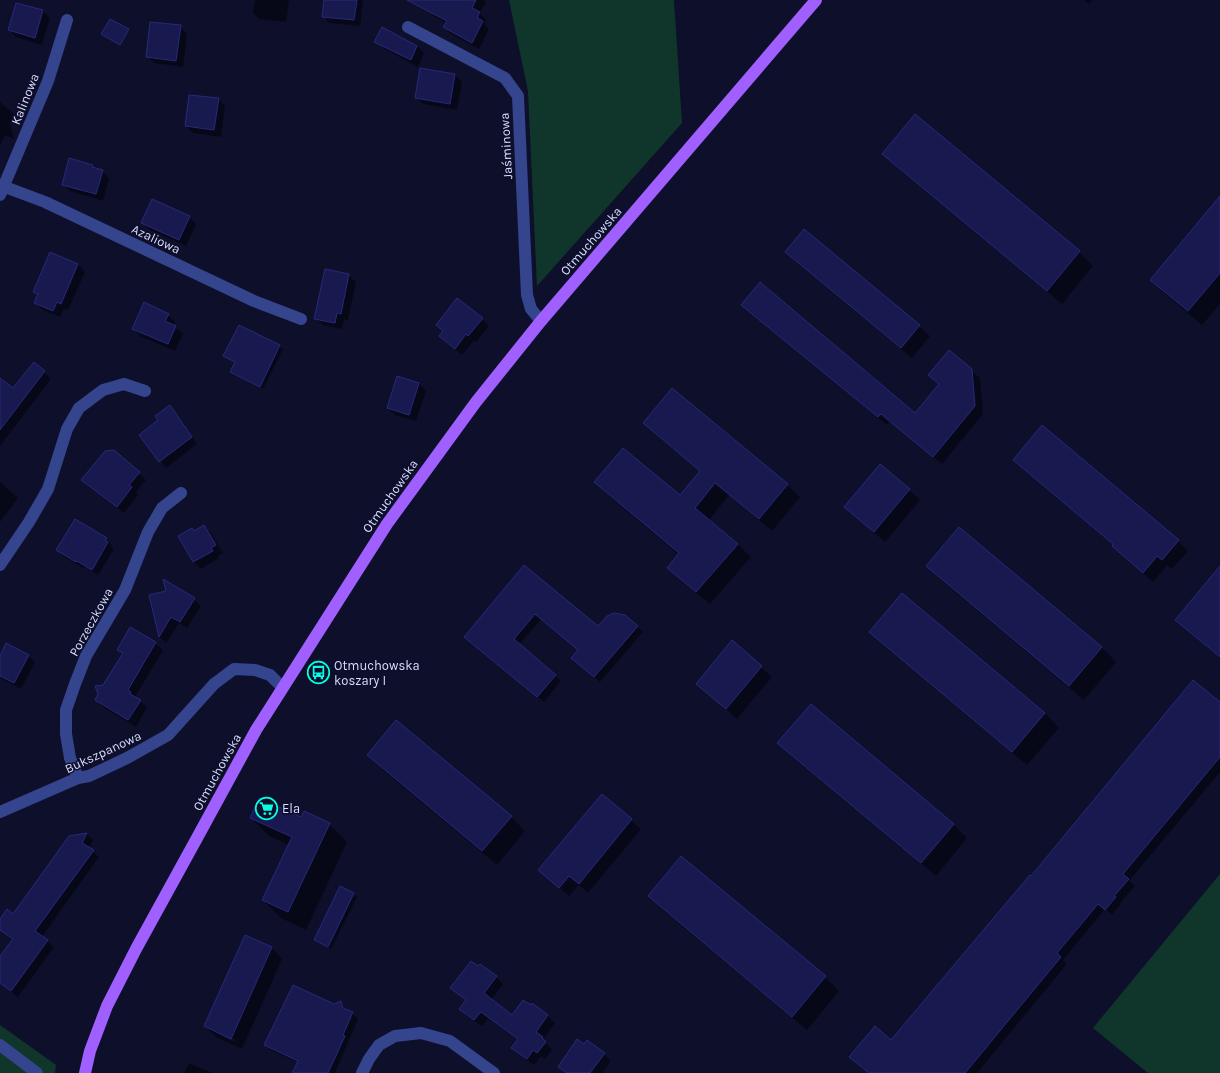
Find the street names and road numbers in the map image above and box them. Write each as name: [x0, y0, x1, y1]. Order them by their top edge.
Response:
street label: Kalinowa: [8, 71, 42, 127]
street label: Jaśminowa: [497, 112, 515, 180]
street label: Otmuchowska: [557, 204, 625, 278]
street label: Azaliowa: [129, 221, 183, 257]
street label: Otmuchowska: [359, 457, 421, 535]
street label: Porzeczkowa: [66, 585, 116, 659]
street label: Bukszpanowa: [62, 728, 144, 776]
street label: Otmuchowska: [190, 731, 244, 813]

